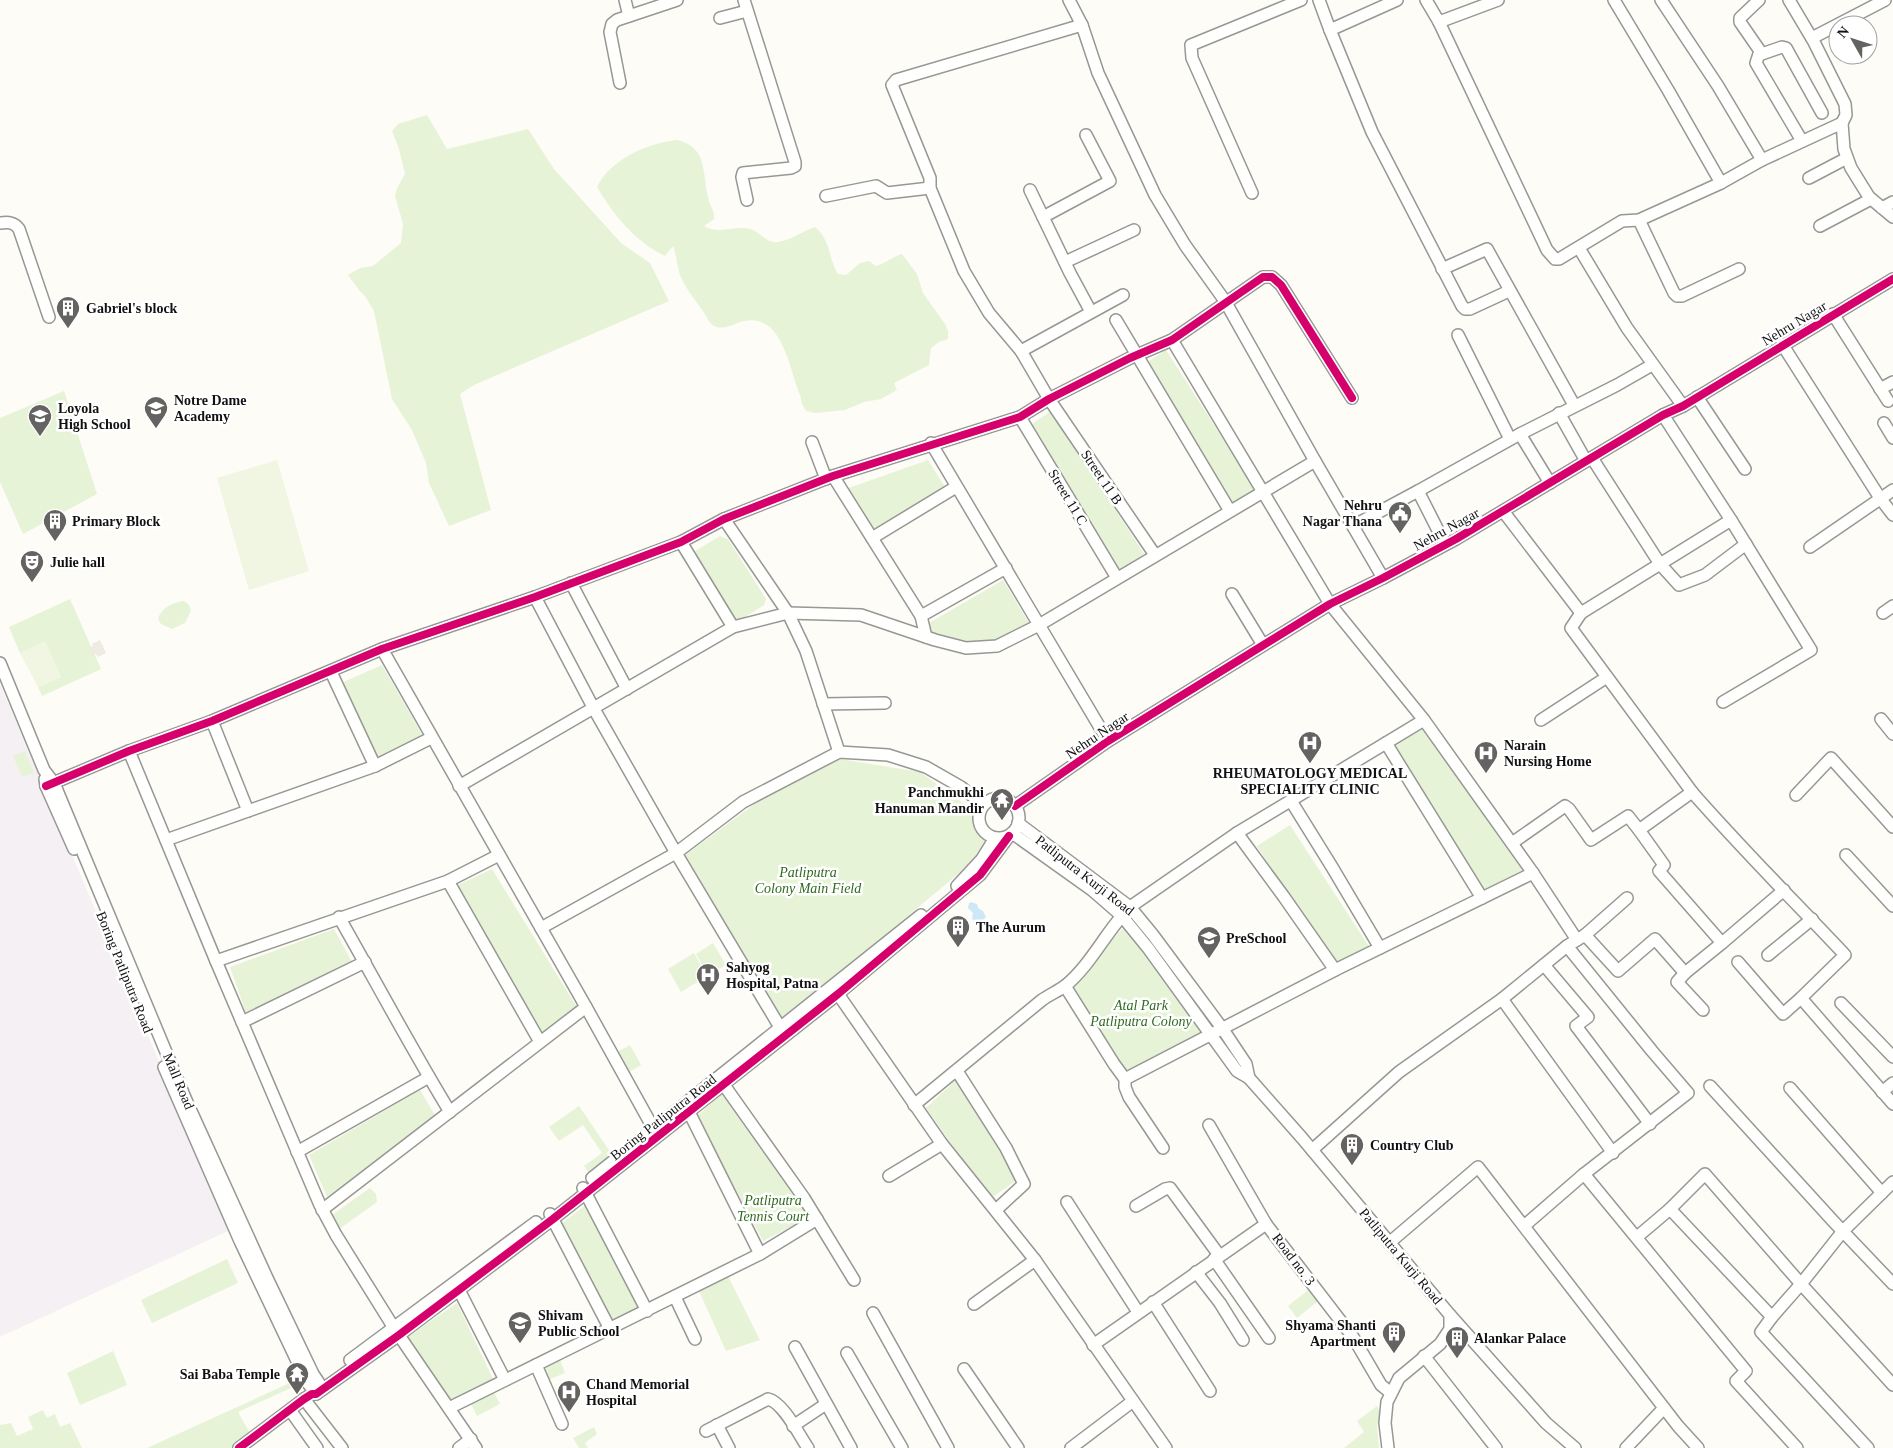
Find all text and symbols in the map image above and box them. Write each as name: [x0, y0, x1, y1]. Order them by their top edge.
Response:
north arrow: [1828, 15, 1878, 65]
text: N: [1834, 23, 1852, 41]
building icon: Gabriel's block: [55, 295, 81, 329]
street label: Nehru Nagar: [1759, 298, 1830, 349]
place label: Gabriel's block: [86, 301, 178, 316]
place label: Notre Dame Academy: [174, 393, 246, 424]
school or university icon: Notre Dame Academy: [143, 395, 169, 429]
place label: Loyola High School: [58, 401, 131, 432]
school or university icon: Loyola High School: [27, 403, 53, 437]
street label: Street 11 B: [1078, 447, 1125, 507]
street label: Street 11 C: [1045, 467, 1090, 528]
place label: Nehru Nagar Thana: [1303, 498, 1382, 529]
public building icon: Nehru Nagar Thana: [1387, 500, 1413, 534]
street label: Nehru Nagar: [1411, 505, 1482, 554]
building icon: Primary Block: [42, 508, 68, 542]
place label: Primary Block: [72, 514, 160, 529]
theatre icon: Julie hall: [19, 549, 45, 583]
place label: Julie hall: [50, 555, 105, 570]
street label: Nehru Nagar: [1063, 709, 1132, 762]
hospital icon: RHEUMATOLOGY MEDICAL SPECIALITY CLINIC: [1297, 730, 1323, 764]
place label: Narain Nursing Home: [1504, 738, 1592, 769]
hospital icon: Narain Nursing Home: [1473, 740, 1499, 774]
place label: RHEUMATOLOGY MEDICAL SPECIALITY CLINIC: [1213, 766, 1407, 797]
place label: Panchmukhi Hanuman Mandir: [875, 785, 984, 816]
temple icon: Panchmukhi Hanuman Mandir: [989, 787, 1015, 821]
street label: Patliputra Kurji Road: [1033, 832, 1137, 918]
park label: Patliputra Colony Main Field: [755, 865, 862, 896]
street label: Boring Patliputra Road: [93, 909, 156, 1035]
building icon: The Aurum: [945, 914, 971, 948]
place label: The Aurum: [976, 920, 1046, 935]
school or university icon: PreSchool: [1196, 925, 1222, 959]
place label: PreSchool: [1226, 931, 1287, 946]
place label: Sahyog Hospital, Patna: [726, 960, 819, 991]
hospital icon: Sahyog Hospital, Patna: [695, 962, 721, 996]
park label: Atal Park Patliputra Colony: [1089, 998, 1193, 1029]
street label: Mall Road: [160, 1051, 197, 1112]
street label: Boring Patliputra Road: [608, 1071, 719, 1163]
building icon: Country Club: [1339, 1132, 1365, 1166]
place label: Country Club: [1370, 1138, 1454, 1153]
park label: Patliputra Tennis Court: [737, 1193, 810, 1224]
street label: Patliputra Kurji Road: [1356, 1205, 1445, 1307]
street label: Road no. 3: [1269, 1230, 1318, 1288]
place label: Shivam Public School: [538, 1308, 619, 1339]
school or university icon: Shivam Public School: [507, 1310, 533, 1344]
place label: Shyama Shanti Apartment: [1285, 1318, 1376, 1349]
building icon: Shyama Shanti Apartment: [1381, 1320, 1407, 1354]
building icon: Alankar Palace: [1444, 1325, 1470, 1359]
place label: Alankar Palace: [1474, 1331, 1566, 1346]
temple icon: Sai Baba Temple: [284, 1361, 310, 1395]
place label: Sai Baba Temple: [180, 1367, 280, 1382]
place label: Chand Memorial Hospital: [586, 1377, 689, 1408]
hospital icon: Chand Memorial Hospital: [556, 1379, 582, 1413]

